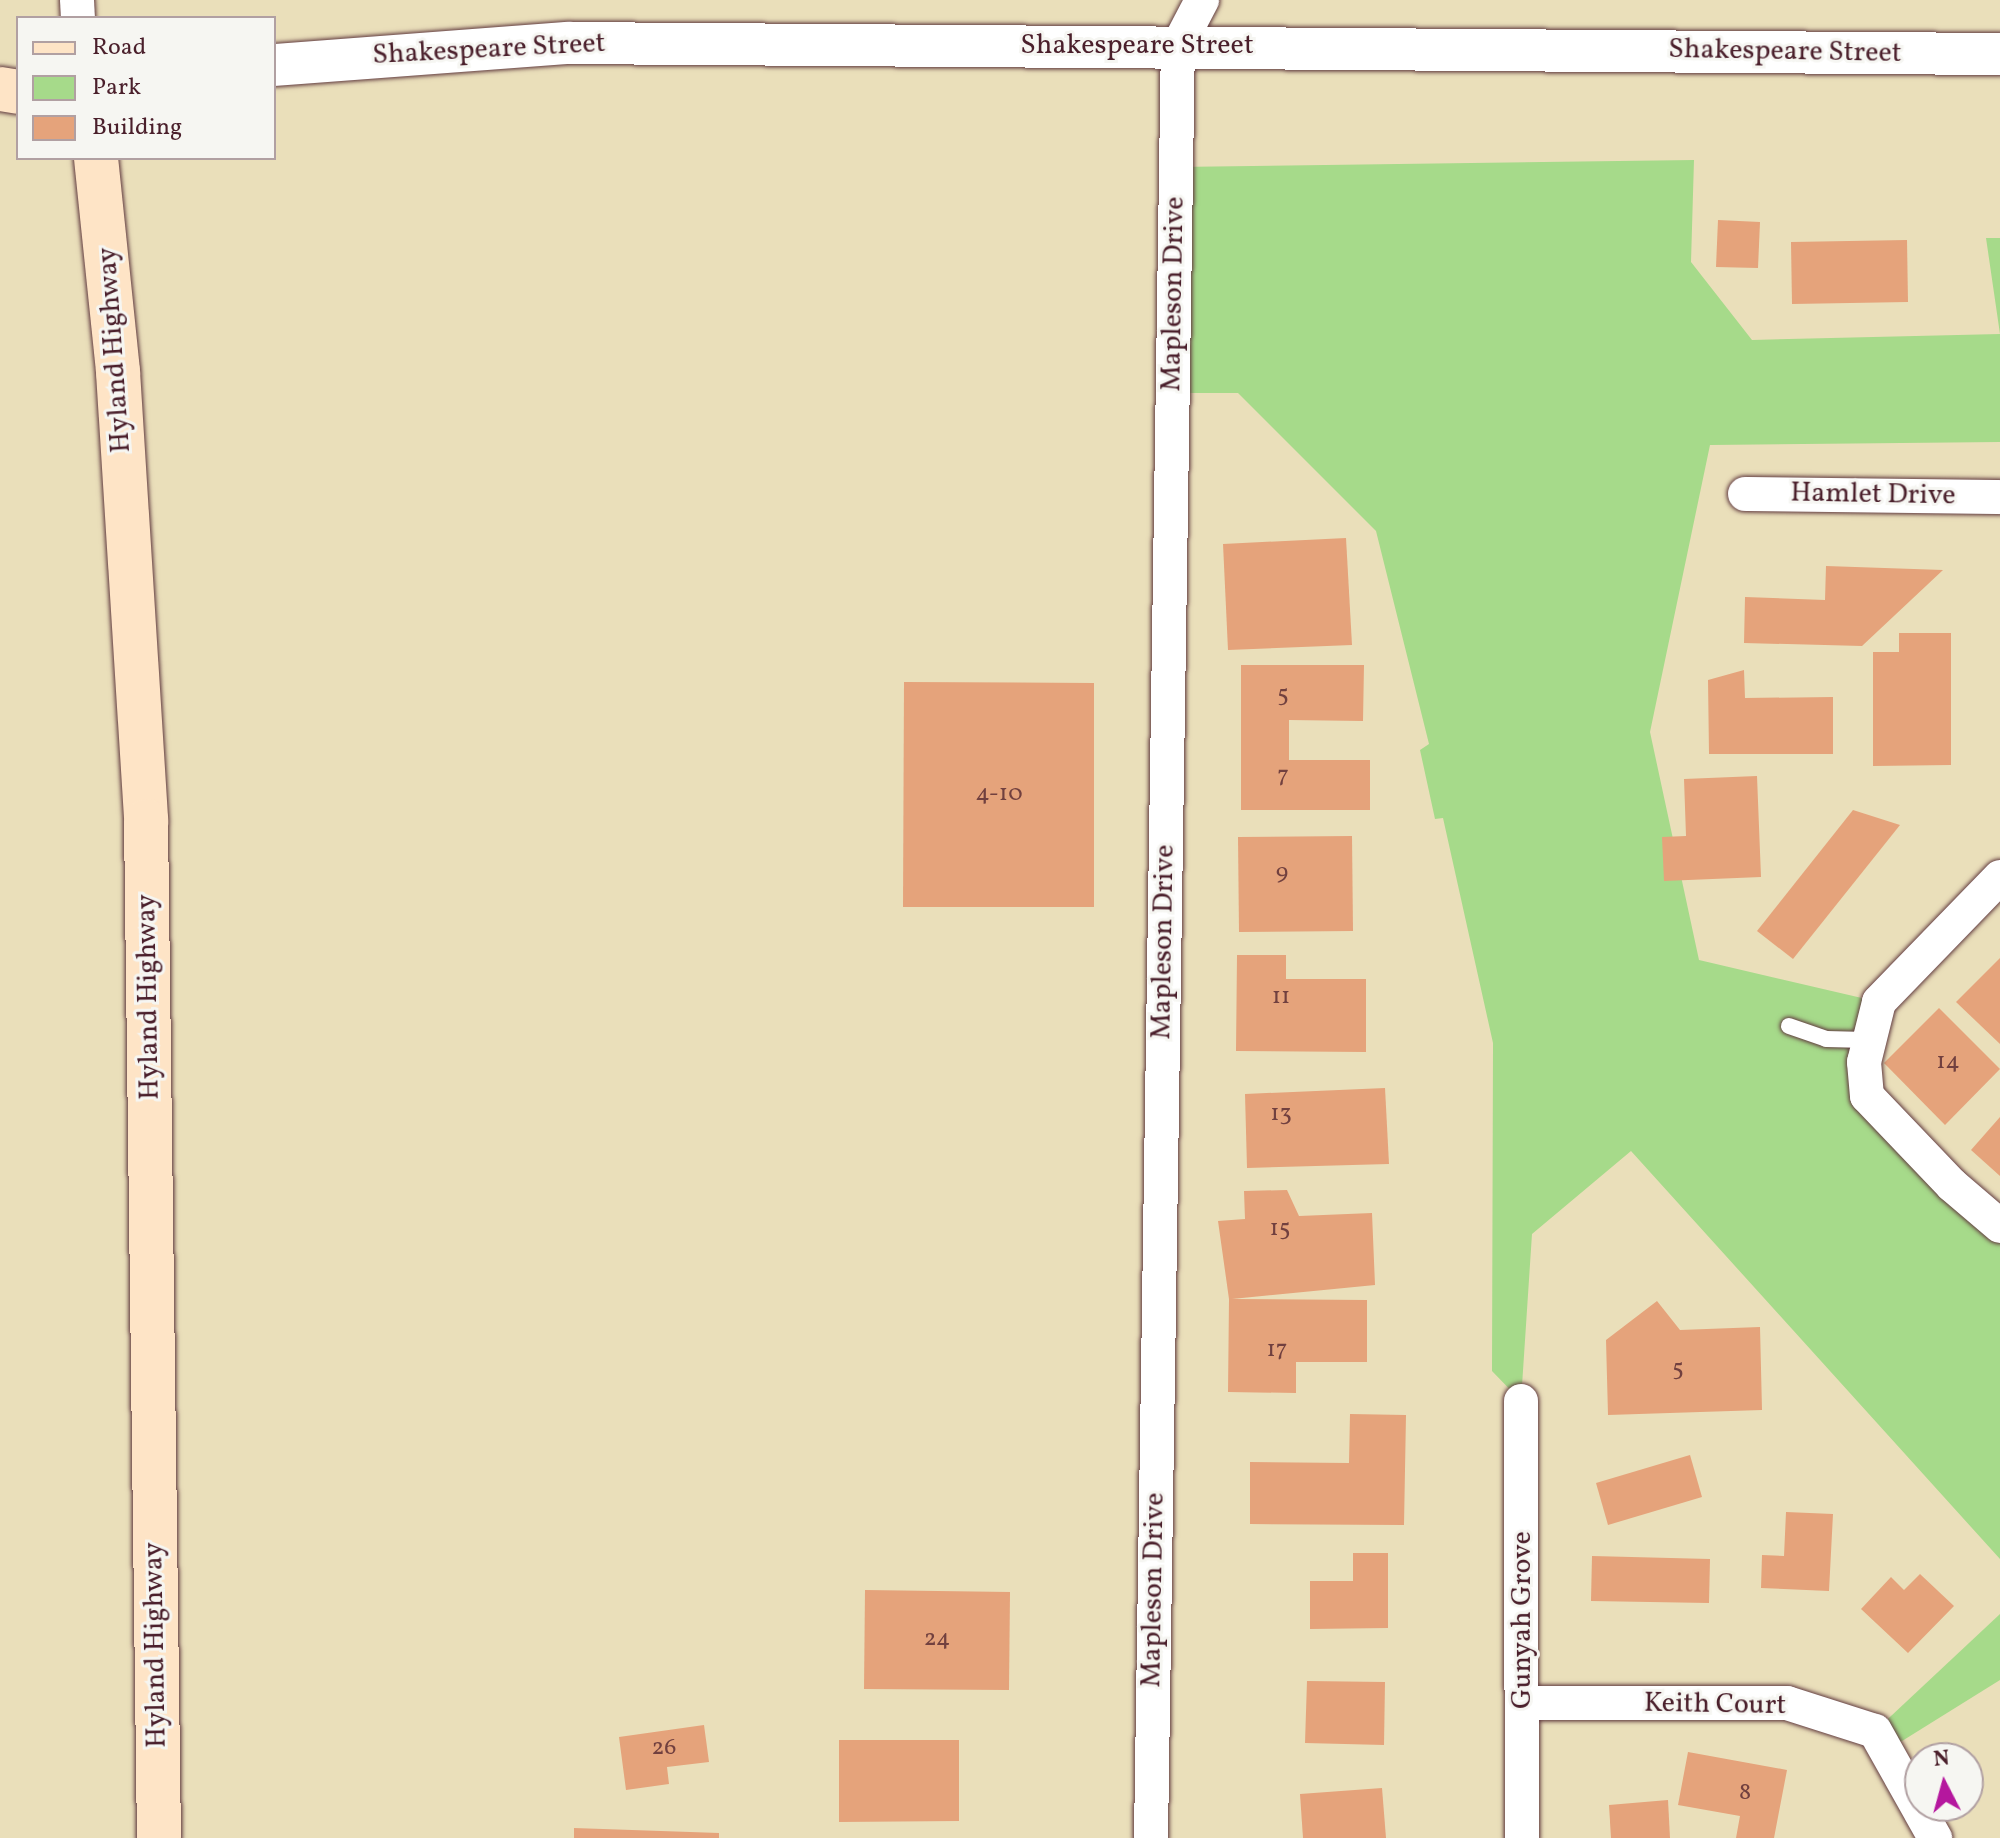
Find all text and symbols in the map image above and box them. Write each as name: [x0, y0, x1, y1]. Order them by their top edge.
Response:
legend: [16, 16, 276, 160]
street label: Shakespeare Street: [372, 27, 606, 73]
street label: Shakespeare Street: [1020, 29, 1254, 63]
text: Road: [92, 31, 146, 65]
street label: Shakespeare Street: [1668, 33, 1902, 71]
text: Park: [92, 71, 141, 105]
text: Building: [92, 111, 182, 145]
street label: Mapleson Drive: [1156, 196, 1192, 392]
street label: Hyland Highway: [91, 246, 139, 454]
street label: Hamlet Drive: [1790, 477, 1956, 513]
house number: 5: [1277, 682, 1289, 710]
house number: 7: [1277, 763, 1289, 791]
house number: 4-10: [975, 781, 1023, 809]
street label: Mapleson Drive: [1146, 844, 1182, 1040]
house number: 9: [1276, 860, 1288, 888]
street label: Hyland Highway: [130, 894, 168, 1100]
house number: 11: [1272, 984, 1290, 1012]
house number: 14: [1936, 1049, 1960, 1077]
house number: 13: [1270, 1101, 1292, 1129]
house number: 15: [1270, 1216, 1290, 1244]
house number: 17: [1267, 1337, 1287, 1365]
house number: 5: [1672, 1356, 1684, 1384]
street label: Mapleson Drive: [1136, 1492, 1172, 1688]
street label: Gunyah Grove: [1506, 1531, 1540, 1709]
street label: Hyland Highway: [137, 1542, 175, 1748]
house number: 24: [924, 1626, 950, 1654]
street label: Keith Court: [1644, 1687, 1786, 1723]
house number: 26: [651, 1735, 677, 1763]
north arrow: [1904, 1742, 1984, 1822]
text: N: [1932, 1743, 1951, 1776]
house number: 8: [1739, 1780, 1751, 1808]

